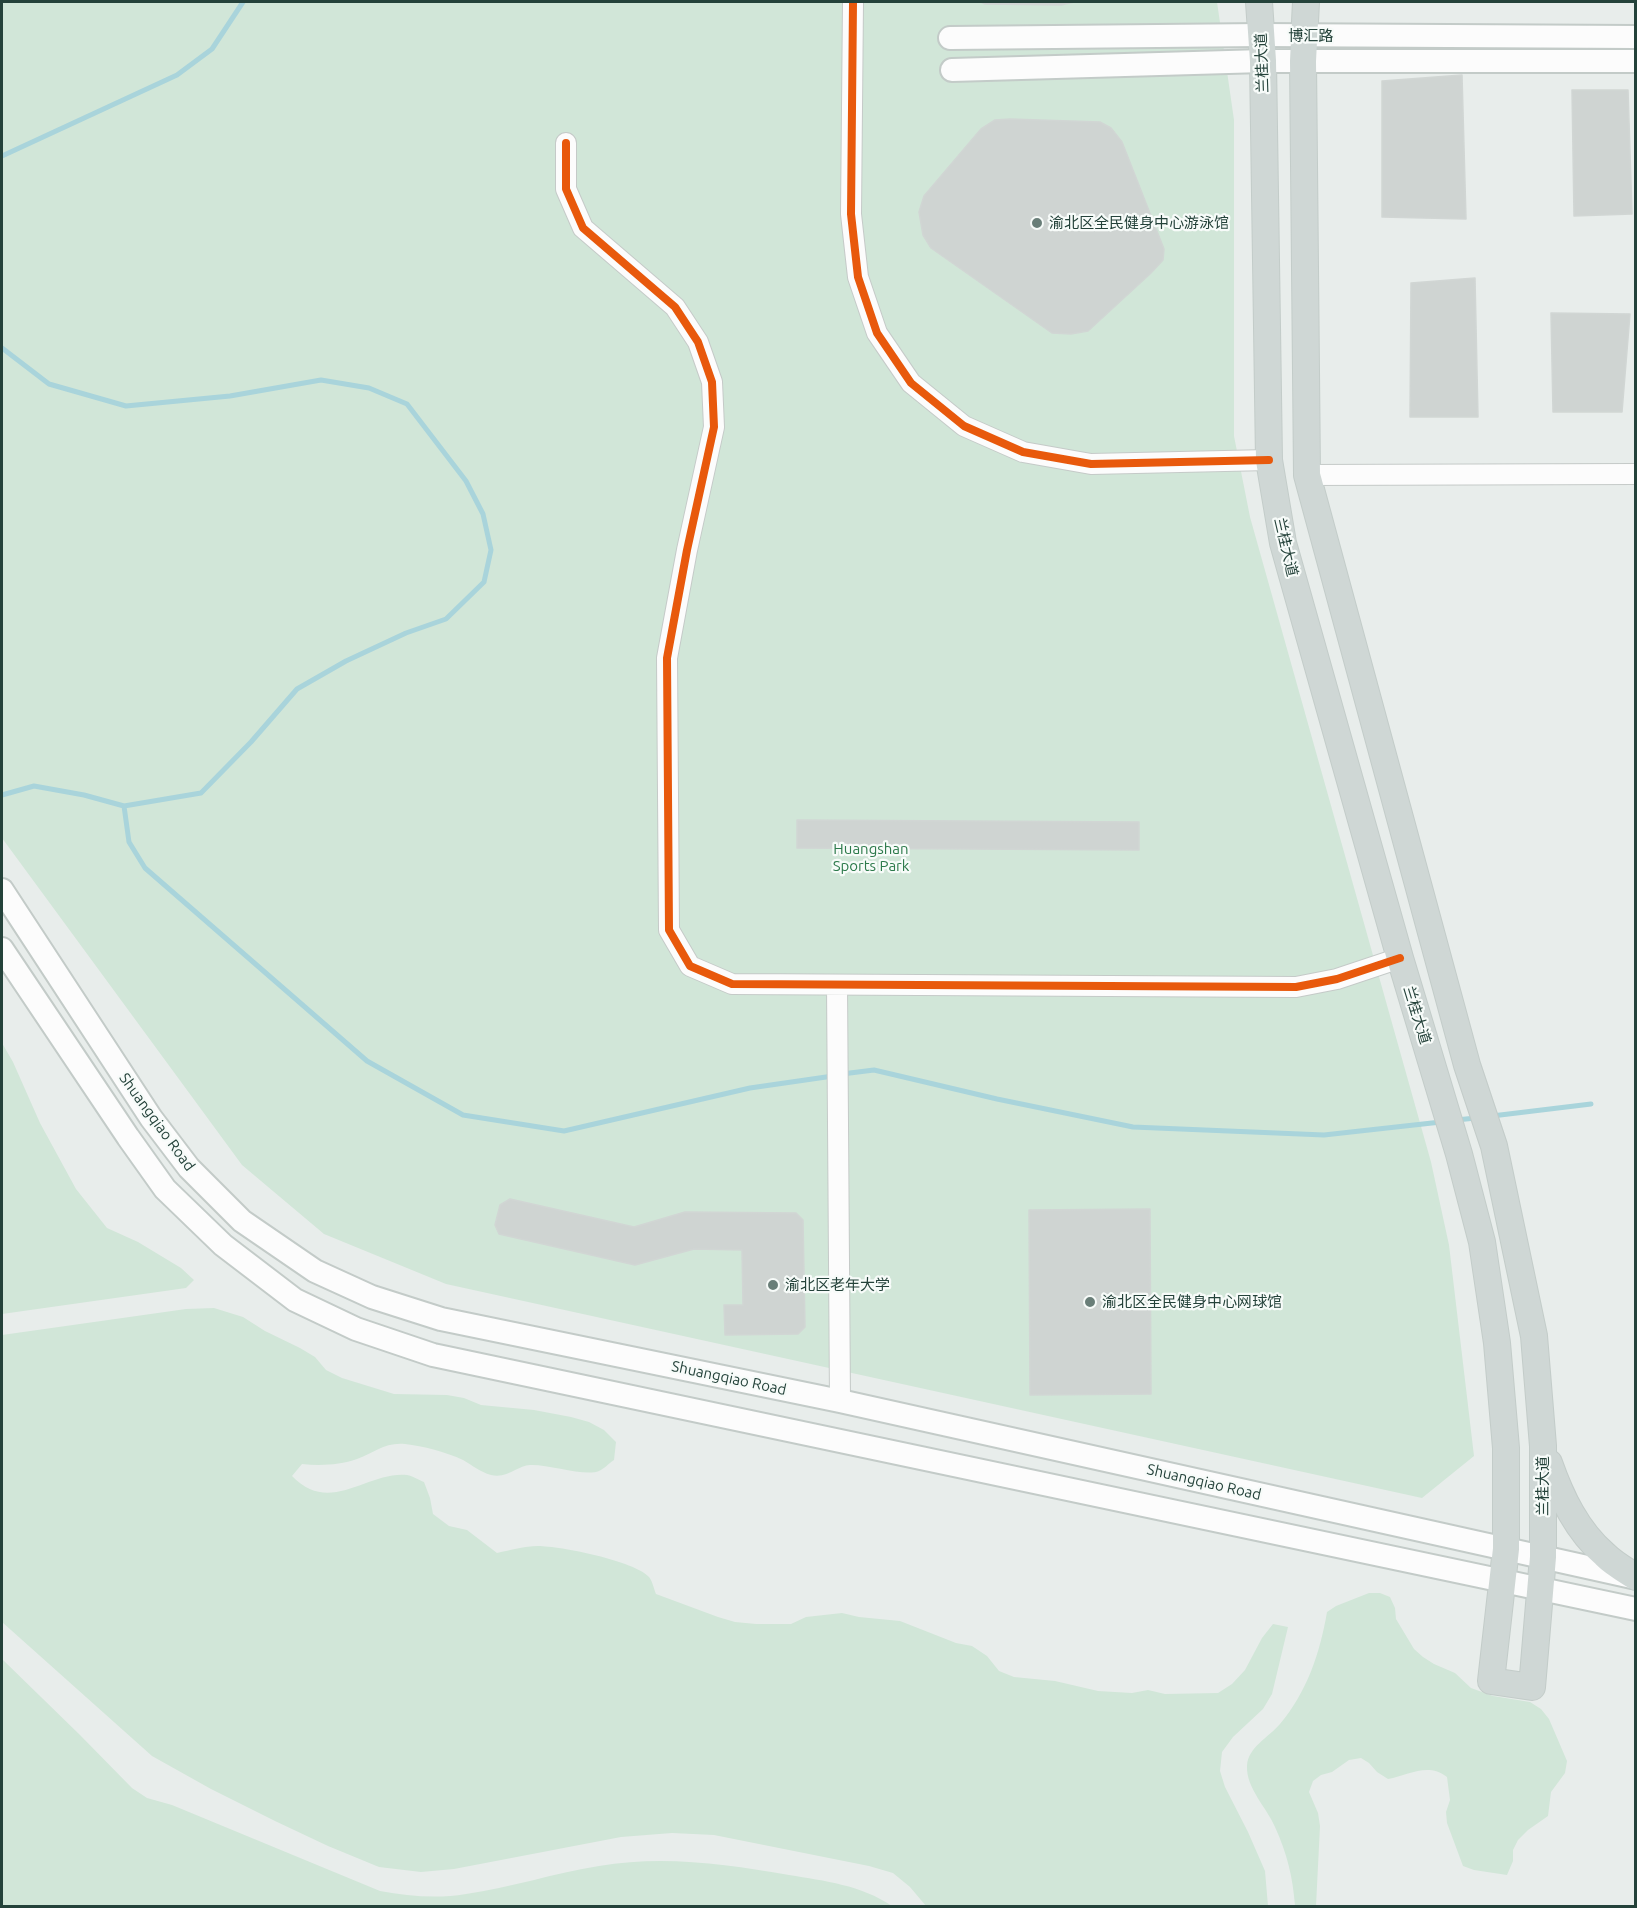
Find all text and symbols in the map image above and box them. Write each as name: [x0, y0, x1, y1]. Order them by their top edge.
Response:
street label: 博汇路: [1289, 27, 1333, 45]
street label: 兰桂大道: [1252, 33, 1272, 93]
place label: 渝北区全民健身中心游泳馆: [1049, 214, 1229, 232]
marker: 渝北区全民健身中心游泳馆: [1030, 216, 1044, 230]
street label: 兰桂大道: [1270, 516, 1302, 578]
park label: Huangshan Sports Park: [833, 840, 909, 875]
street label: 兰桂大道: [1400, 984, 1434, 1046]
street label: Shuangqiao Road: [115, 1069, 199, 1175]
place label: 渝北区老年大学: [785, 1276, 890, 1294]
marker: 渝北区老年大学: [766, 1278, 780, 1292]
place label: 渝北区全民健身中心网球馆: [1102, 1293, 1282, 1311]
marker: 渝北区全民健身中心网球馆: [1083, 1295, 1097, 1309]
street label: Shuangqiao Road: [670, 1357, 788, 1399]
street label: 兰桂大道: [1534, 1456, 1552, 1516]
street label: Shuangqiao Road: [1145, 1460, 1263, 1504]

